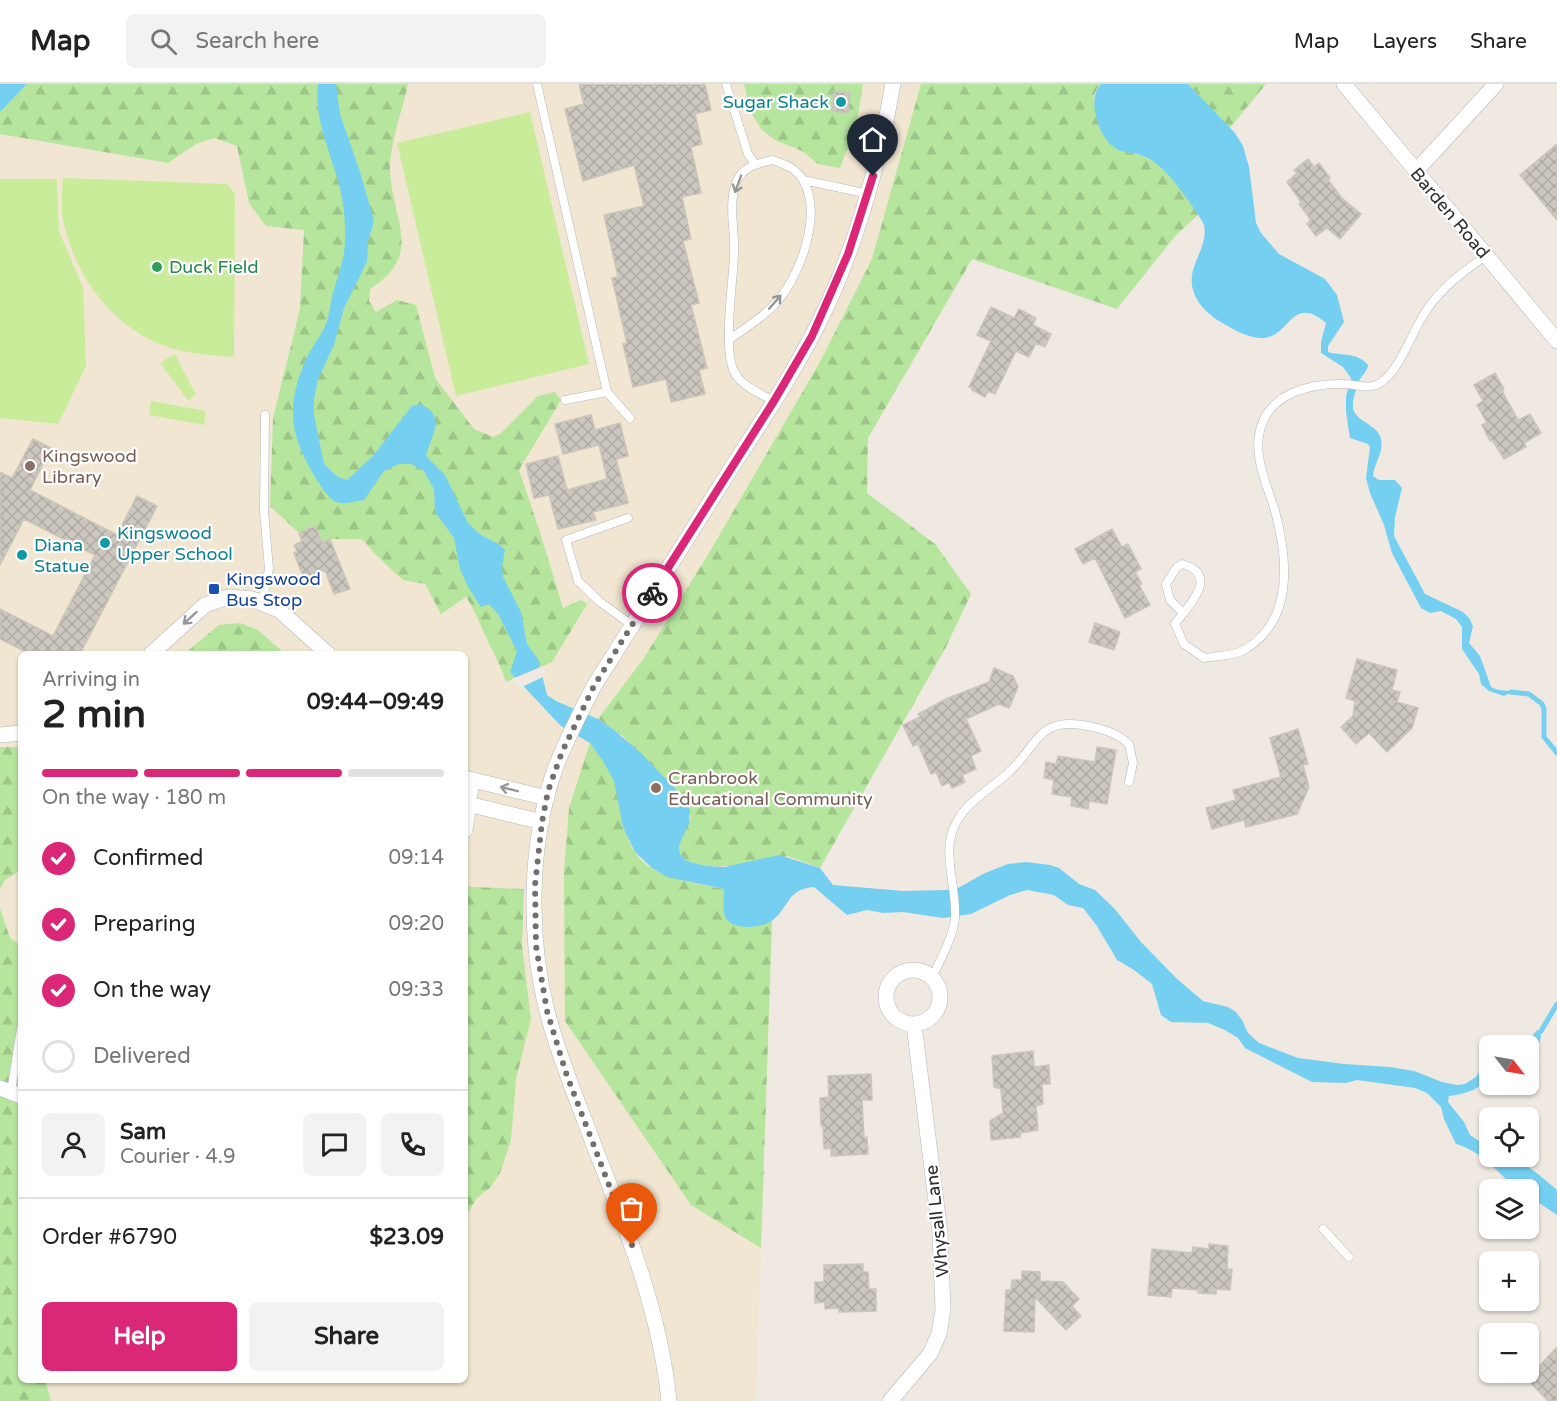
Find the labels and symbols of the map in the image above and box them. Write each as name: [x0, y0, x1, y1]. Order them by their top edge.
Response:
place label: Sugar Shack: [723, 91, 829, 113]
marker: Sugar Shack: [834, 95, 848, 109]
pin: [847, 114, 898, 176]
street label: Barden Road: [1406, 163, 1494, 263]
one-way arrow: [731, 174, 742, 192]
place label: Duck Field: [169, 256, 259, 278]
marker: Duck Field: [150, 260, 164, 274]
one-way arrow: [768, 295, 782, 310]
place label: Kingswood Library: [42, 445, 137, 488]
marker: Kingswood Library: [23, 459, 37, 473]
place label: Kingswood Upper School: [117, 522, 233, 565]
place label: Diana Statue: [34, 534, 90, 577]
marker: Kingswood Upper School: [98, 536, 112, 550]
marker: Diana Statue: [15, 548, 29, 562]
courier: [622, 563, 682, 623]
place label: Kingswood Bus Stop: [226, 568, 321, 611]
marker: Kingswood Bus Stop: [207, 582, 221, 596]
one-way arrow: [183, 611, 198, 625]
place label: Cranbrook Educational Community: [668, 767, 873, 810]
marker: Cranbrook Educational Community: [649, 781, 663, 795]
one-way arrow: [500, 782, 519, 794]
north arrow: [1479, 1035, 1539, 1095]
street label: Whysall Lane: [920, 1164, 954, 1278]
pin: [606, 1183, 657, 1245]

